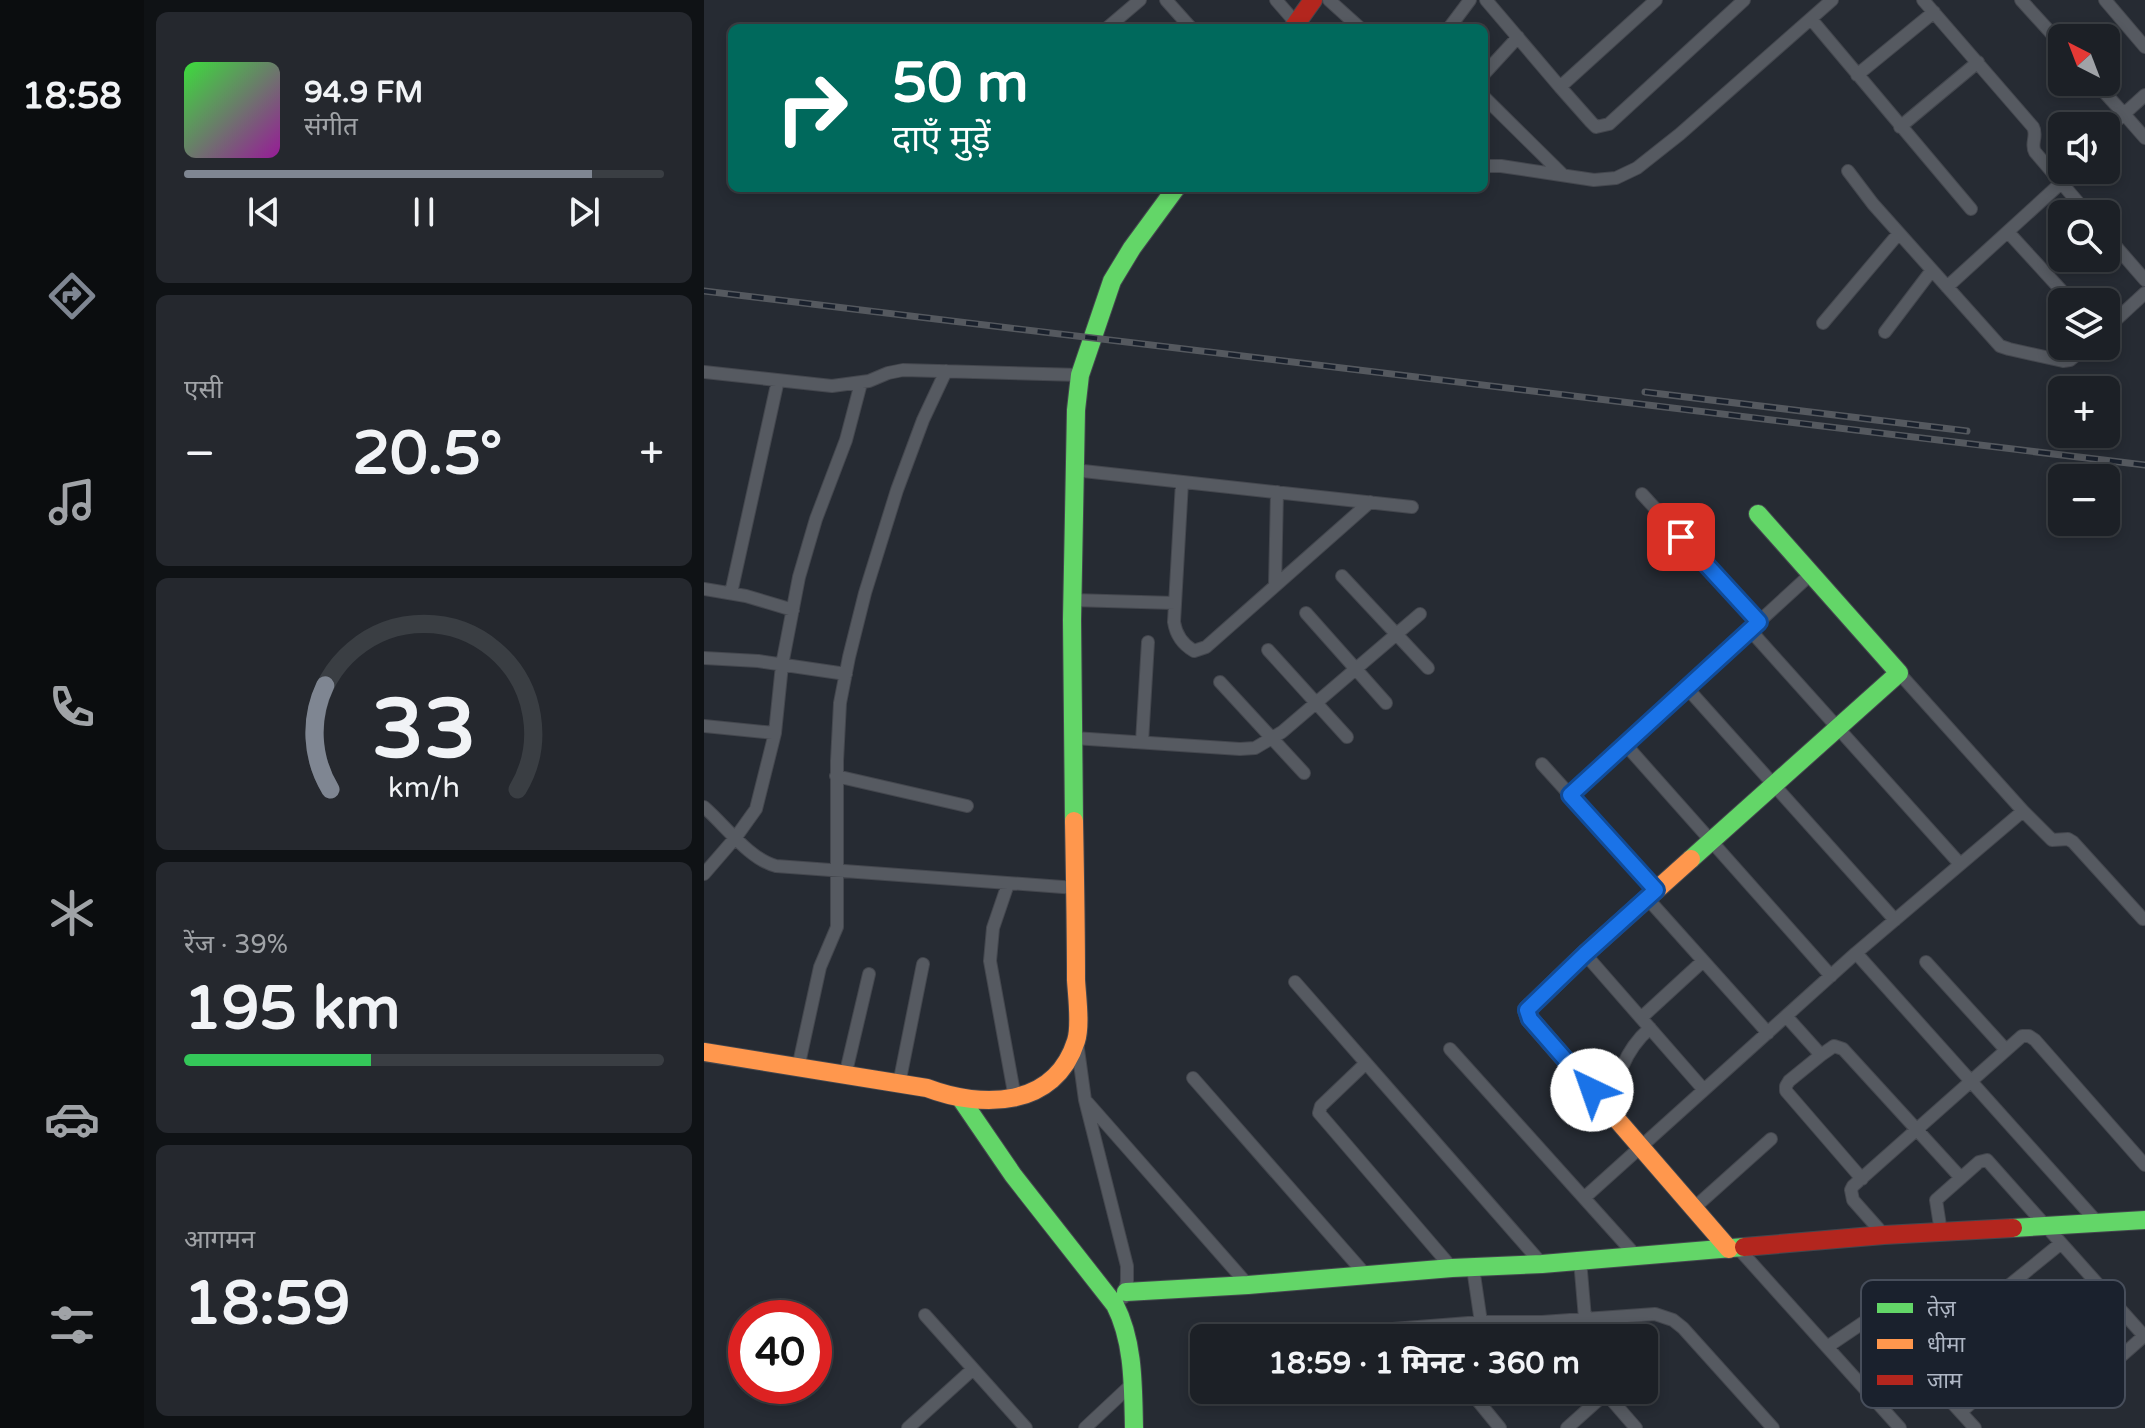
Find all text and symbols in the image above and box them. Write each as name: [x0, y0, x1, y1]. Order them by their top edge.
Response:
north arrow: [2048, 24, 2120, 96]
map controls: [2048, 24, 2120, 536]
text: 50 m: [892, 50, 1028, 117]
icon: right: [760, 56, 864, 160]
text: 94.9 FM: [304, 74, 423, 111]
text: 18:58: [22, 75, 122, 118]
text: संगीत: [304, 111, 358, 142]
button: sound: [2048, 112, 2120, 184]
text: दाएँ मुड़ें: [892, 118, 991, 161]
icon: previous: [242, 190, 286, 234]
icon: pause: [402, 190, 446, 234]
icon: next: [562, 190, 606, 234]
button: search: [2048, 200, 2120, 272]
icon: directions: [44, 268, 100, 324]
button: layers: [2048, 288, 2120, 360]
text: एसी: [184, 374, 223, 405]
button: +: [2048, 376, 2120, 448]
text: 20.5°: [352, 418, 502, 490]
text: −: [184, 428, 215, 481]
text: +: [639, 428, 664, 481]
button: −: [2048, 464, 2120, 536]
icon: music: [44, 474, 100, 530]
pin: [1647, 503, 1715, 571]
icon: arrive: [1659, 515, 1703, 559]
icon: phone: [44, 679, 100, 735]
text: 33: [372, 680, 476, 780]
text: km/h: [388, 771, 460, 805]
icon: climate: [44, 885, 100, 941]
text: रेंज · 39%: [184, 929, 288, 960]
text: 195 km: [184, 973, 400, 1045]
position arrow: [1550, 1048, 1634, 1132]
icon: car: [44, 1091, 100, 1147]
text: आगमन: [184, 1224, 255, 1255]
text: 18:59: [184, 1268, 350, 1340]
legend: [1861, 1280, 2125, 1408]
text: तेज़: [1927, 1295, 1957, 1322]
icon: filters: [44, 1297, 100, 1353]
speed limit sign: 40: [728, 1300, 832, 1404]
text: धीमा: [1927, 1332, 1965, 1358]
text: 18:59 · 1 मिनट · 360 m: [1268, 1345, 1580, 1382]
text: जाम: [1927, 1368, 1963, 1394]

